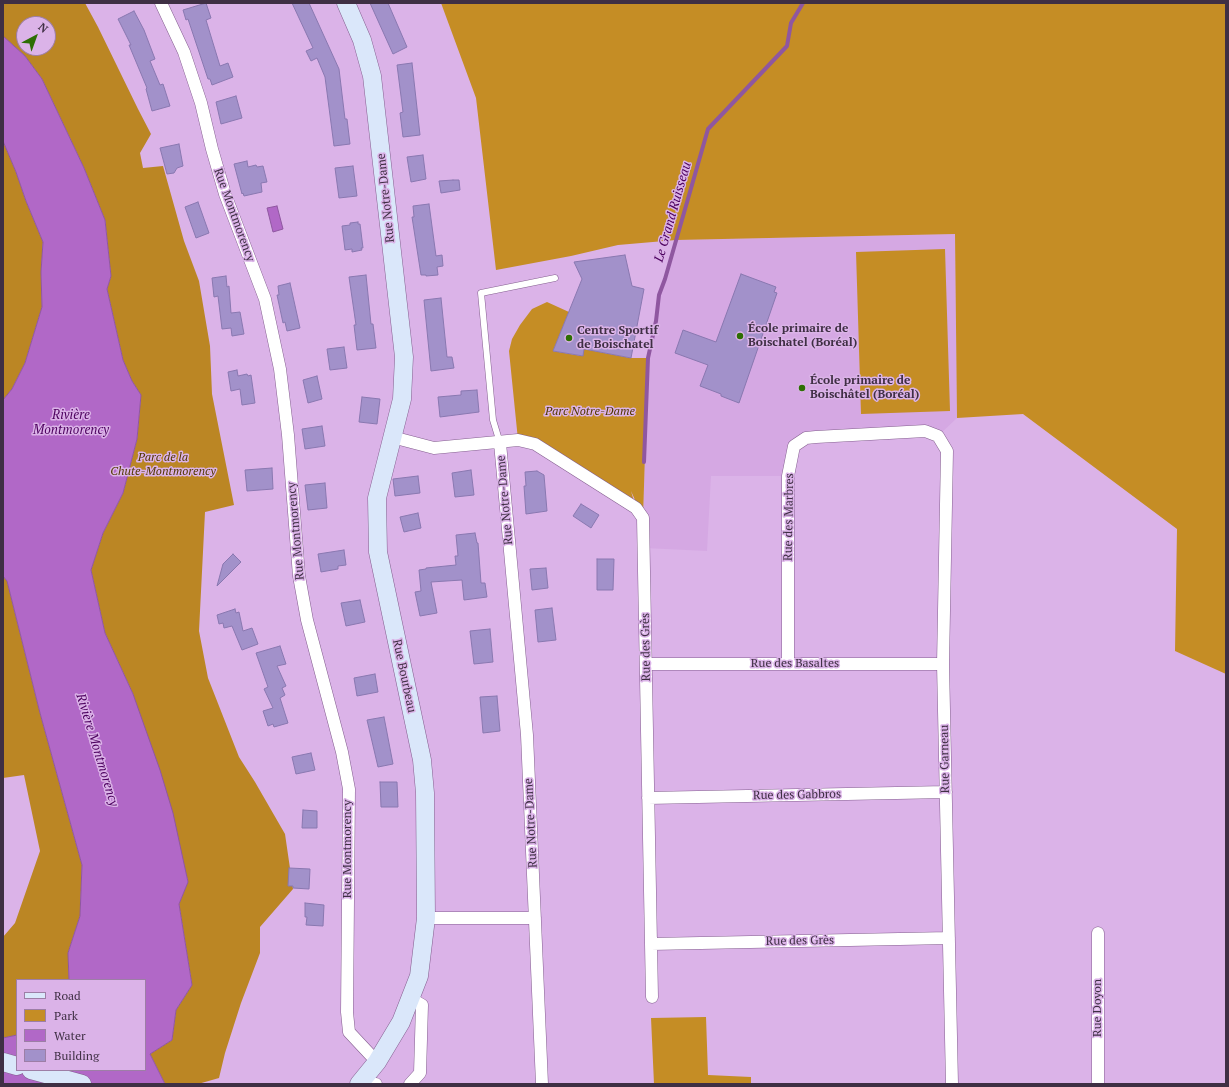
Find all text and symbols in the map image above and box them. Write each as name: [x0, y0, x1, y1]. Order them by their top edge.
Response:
north arrow: [16, 16, 56, 56]
text: N: [35, 20, 51, 36]
street label: Rue Notre-Dame: [374, 153, 398, 243]
water label: Le Grand Ruisseau: [651, 160, 695, 264]
street label: Rue Montmorency: [210, 166, 258, 264]
place label: École primaire de Boischatel (Boréal): [748, 322, 857, 350]
place label: Centre Sportif de Boischatel: [577, 324, 658, 352]
marker: École primaire de Boischatel (Boréal): [735, 331, 745, 341]
marker: Centre Sportif de Boischatel: [564, 333, 574, 343]
place label: École primaire de Boischâtel (Boréal): [810, 374, 919, 402]
marker: École primaire de Boischâtel (Boréal): [797, 383, 807, 393]
park label: Parc Notre-Dame: [545, 405, 635, 419]
water label: Rivière Montmorency: [33, 407, 109, 438]
park label: Parc de la Chute-Montmorency: [110, 451, 216, 479]
street label: Rue Notre-Dame: [494, 455, 516, 545]
street label: Rue des Marbres: [781, 473, 797, 561]
street label: Rue Montmorency: [285, 481, 307, 581]
street label: Rue des Grès: [638, 613, 654, 681]
street label: Rue Bourbeau: [389, 638, 419, 714]
street label: Rue des Basaltes: [751, 657, 839, 671]
water label: Rivière Montmorency: [72, 692, 122, 808]
street label: Rue Garneau: [937, 725, 953, 793]
street label: Rue Notre-Dame: [521, 778, 541, 868]
street label: Rue des Gabbros: [753, 787, 841, 803]
street label: Rue Montmorency: [341, 800, 355, 898]
street label: Rue des Grès: [766, 933, 834, 949]
legend: [16, 979, 146, 1071]
street label: Rue Doyon: [1091, 979, 1105, 1037]
text: Road: [54, 988, 81, 1003]
text: Park: [54, 1008, 78, 1023]
text: Water: [54, 1028, 86, 1043]
text: Building: [54, 1048, 99, 1063]

